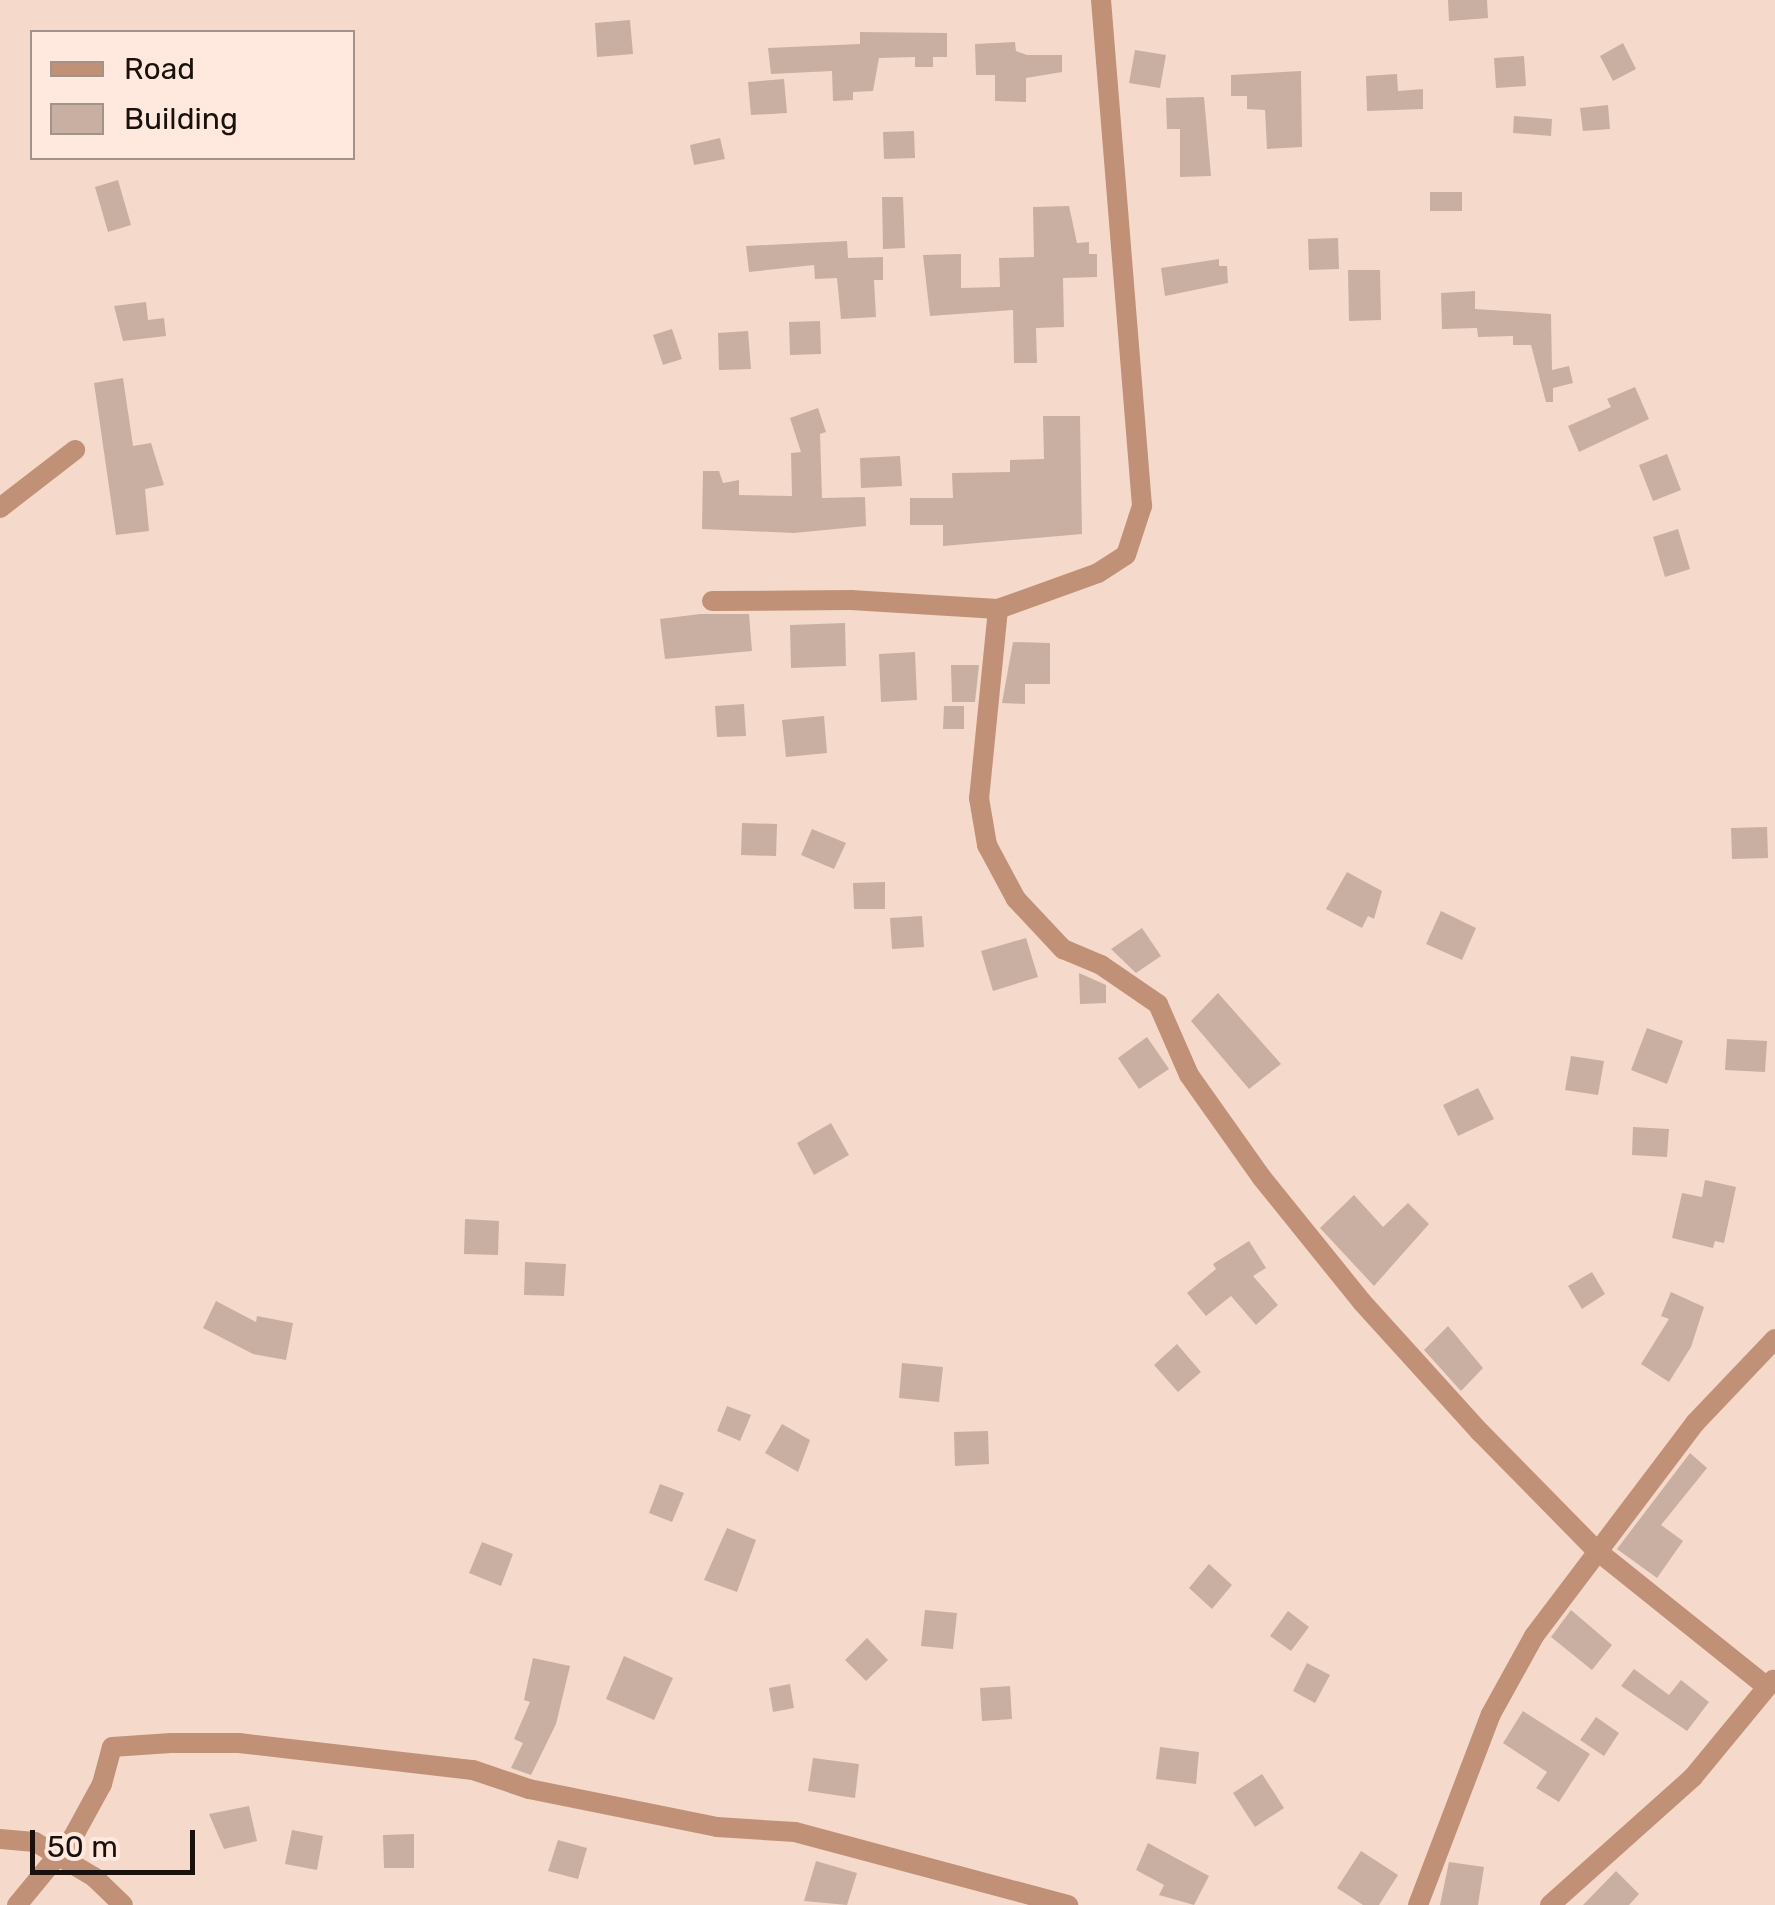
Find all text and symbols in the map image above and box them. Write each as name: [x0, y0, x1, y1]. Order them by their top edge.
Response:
legend: [30, 30, 355, 160]
text: Road: [124, 51, 195, 87]
text: Building: [124, 101, 238, 137]
scale bar: [35, 1810, 200, 1872]
text: 50 m: [47, 1829, 118, 1865]

